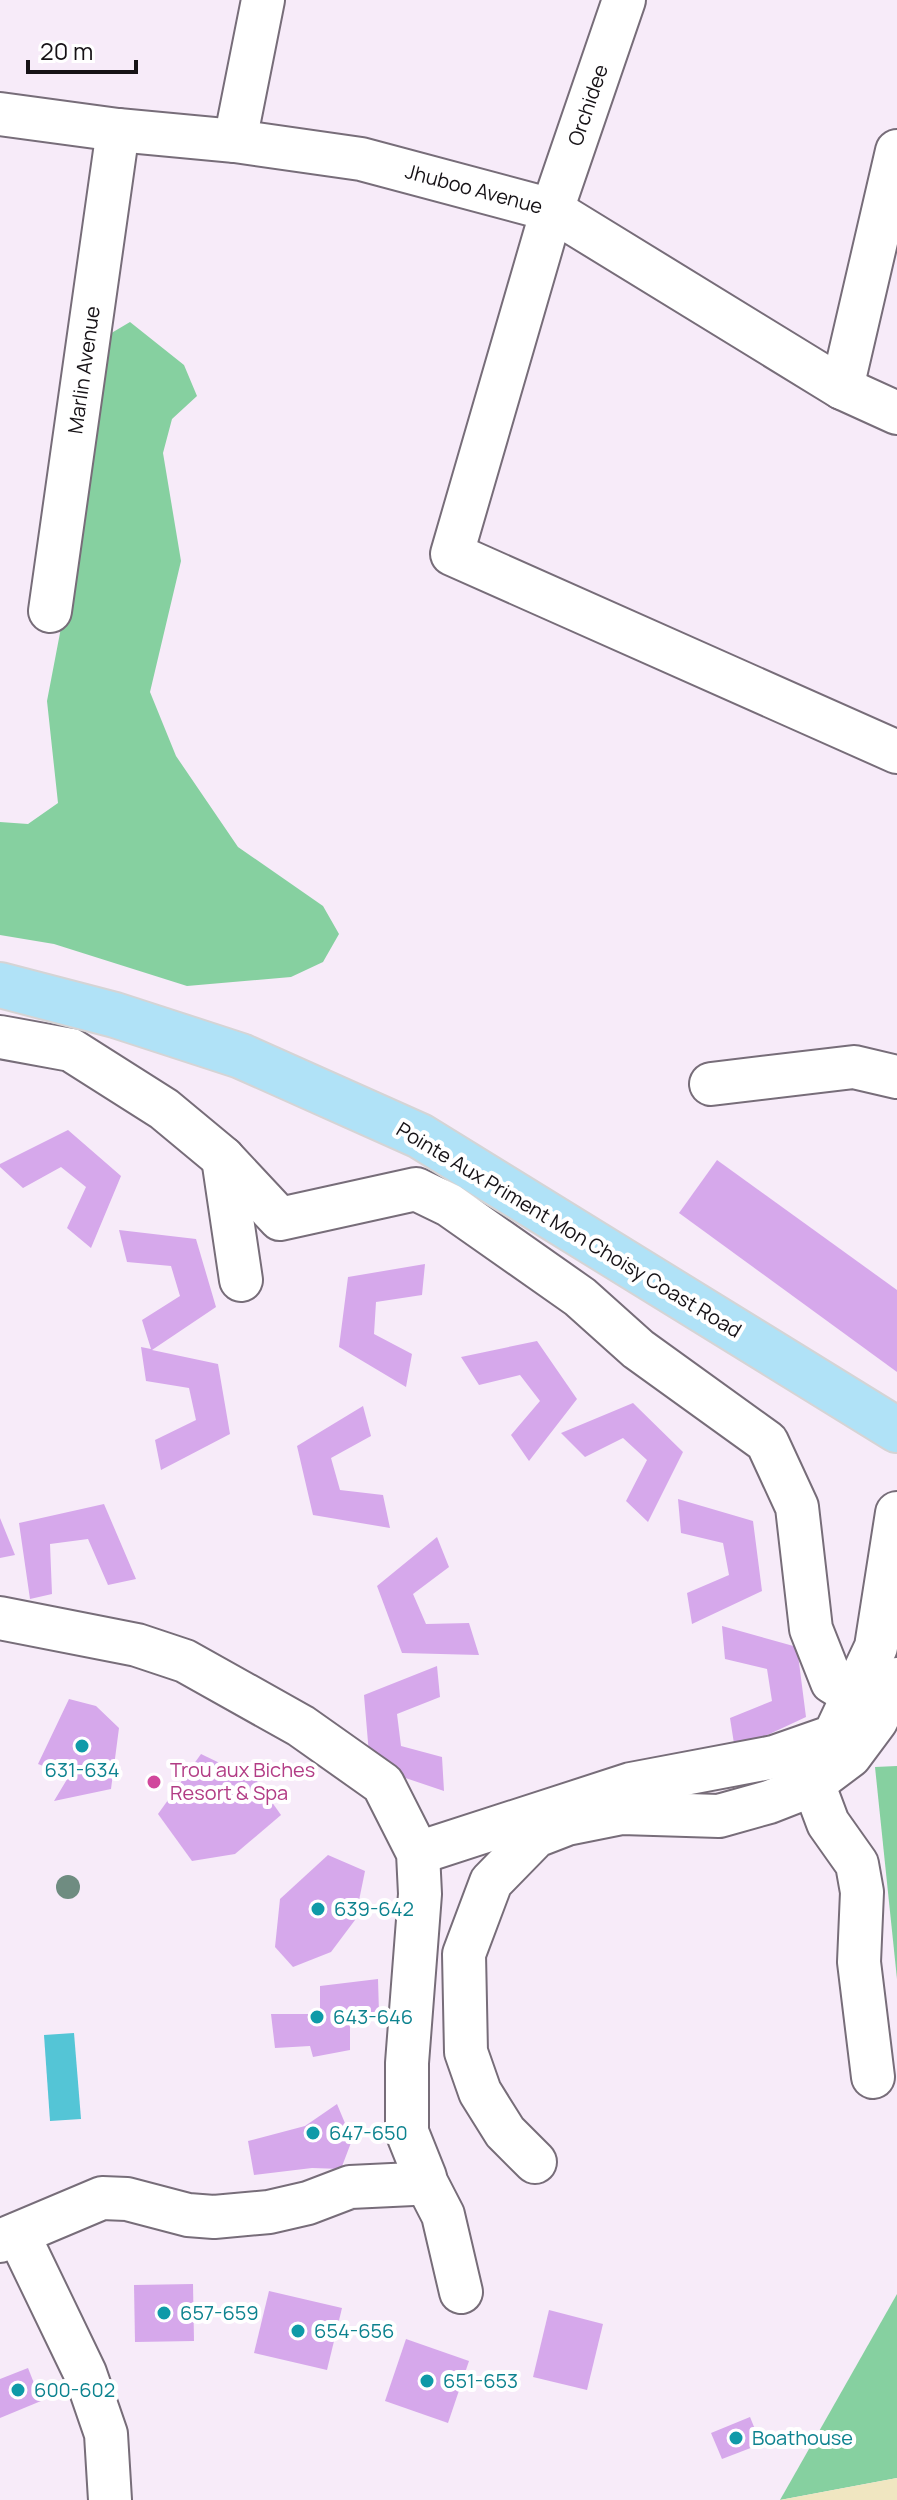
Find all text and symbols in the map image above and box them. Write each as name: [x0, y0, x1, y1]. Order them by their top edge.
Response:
scale bar: [28, 24, 136, 74]
text: 20 m: [40, 34, 93, 67]
street label: Orchidee: [561, 61, 614, 149]
street label: Jhuboo Avenue: [403, 157, 546, 220]
street label: Marlin Avenue: [61, 304, 106, 436]
street label: Pointe Aux Priment Mon Choisy Coast Road: [392, 1116, 747, 1344]
marker: 631-634: [73, 1737, 91, 1755]
place label: 631-634: [45, 1756, 119, 1783]
place label: Trou aux Biches Resort & Spa: [170, 1756, 315, 1806]
marker: Trou aux Biches Resort & Spa: [145, 1773, 163, 1791]
place label: 639-642: [334, 1895, 414, 1922]
marker: 639-642: [309, 1900, 327, 1918]
place label: 643-646: [333, 2003, 413, 2030]
marker: 643-646: [308, 2008, 326, 2026]
place label: 647-650: [329, 2119, 408, 2146]
marker: 647-650: [304, 2124, 322, 2142]
place label: 657-659: [180, 2299, 259, 2326]
marker: 657-659: [155, 2304, 173, 2322]
place label: 654-656: [314, 2317, 395, 2344]
marker: 654-656: [289, 2322, 307, 2340]
place label: 651-653: [443, 2367, 518, 2394]
marker: 651-653: [418, 2372, 436, 2390]
place label: 600-602: [34, 2376, 115, 2403]
marker: 600-602: [9, 2381, 27, 2399]
place label: Boathouse: [752, 2424, 853, 2451]
marker: Boathouse: [727, 2429, 745, 2447]

